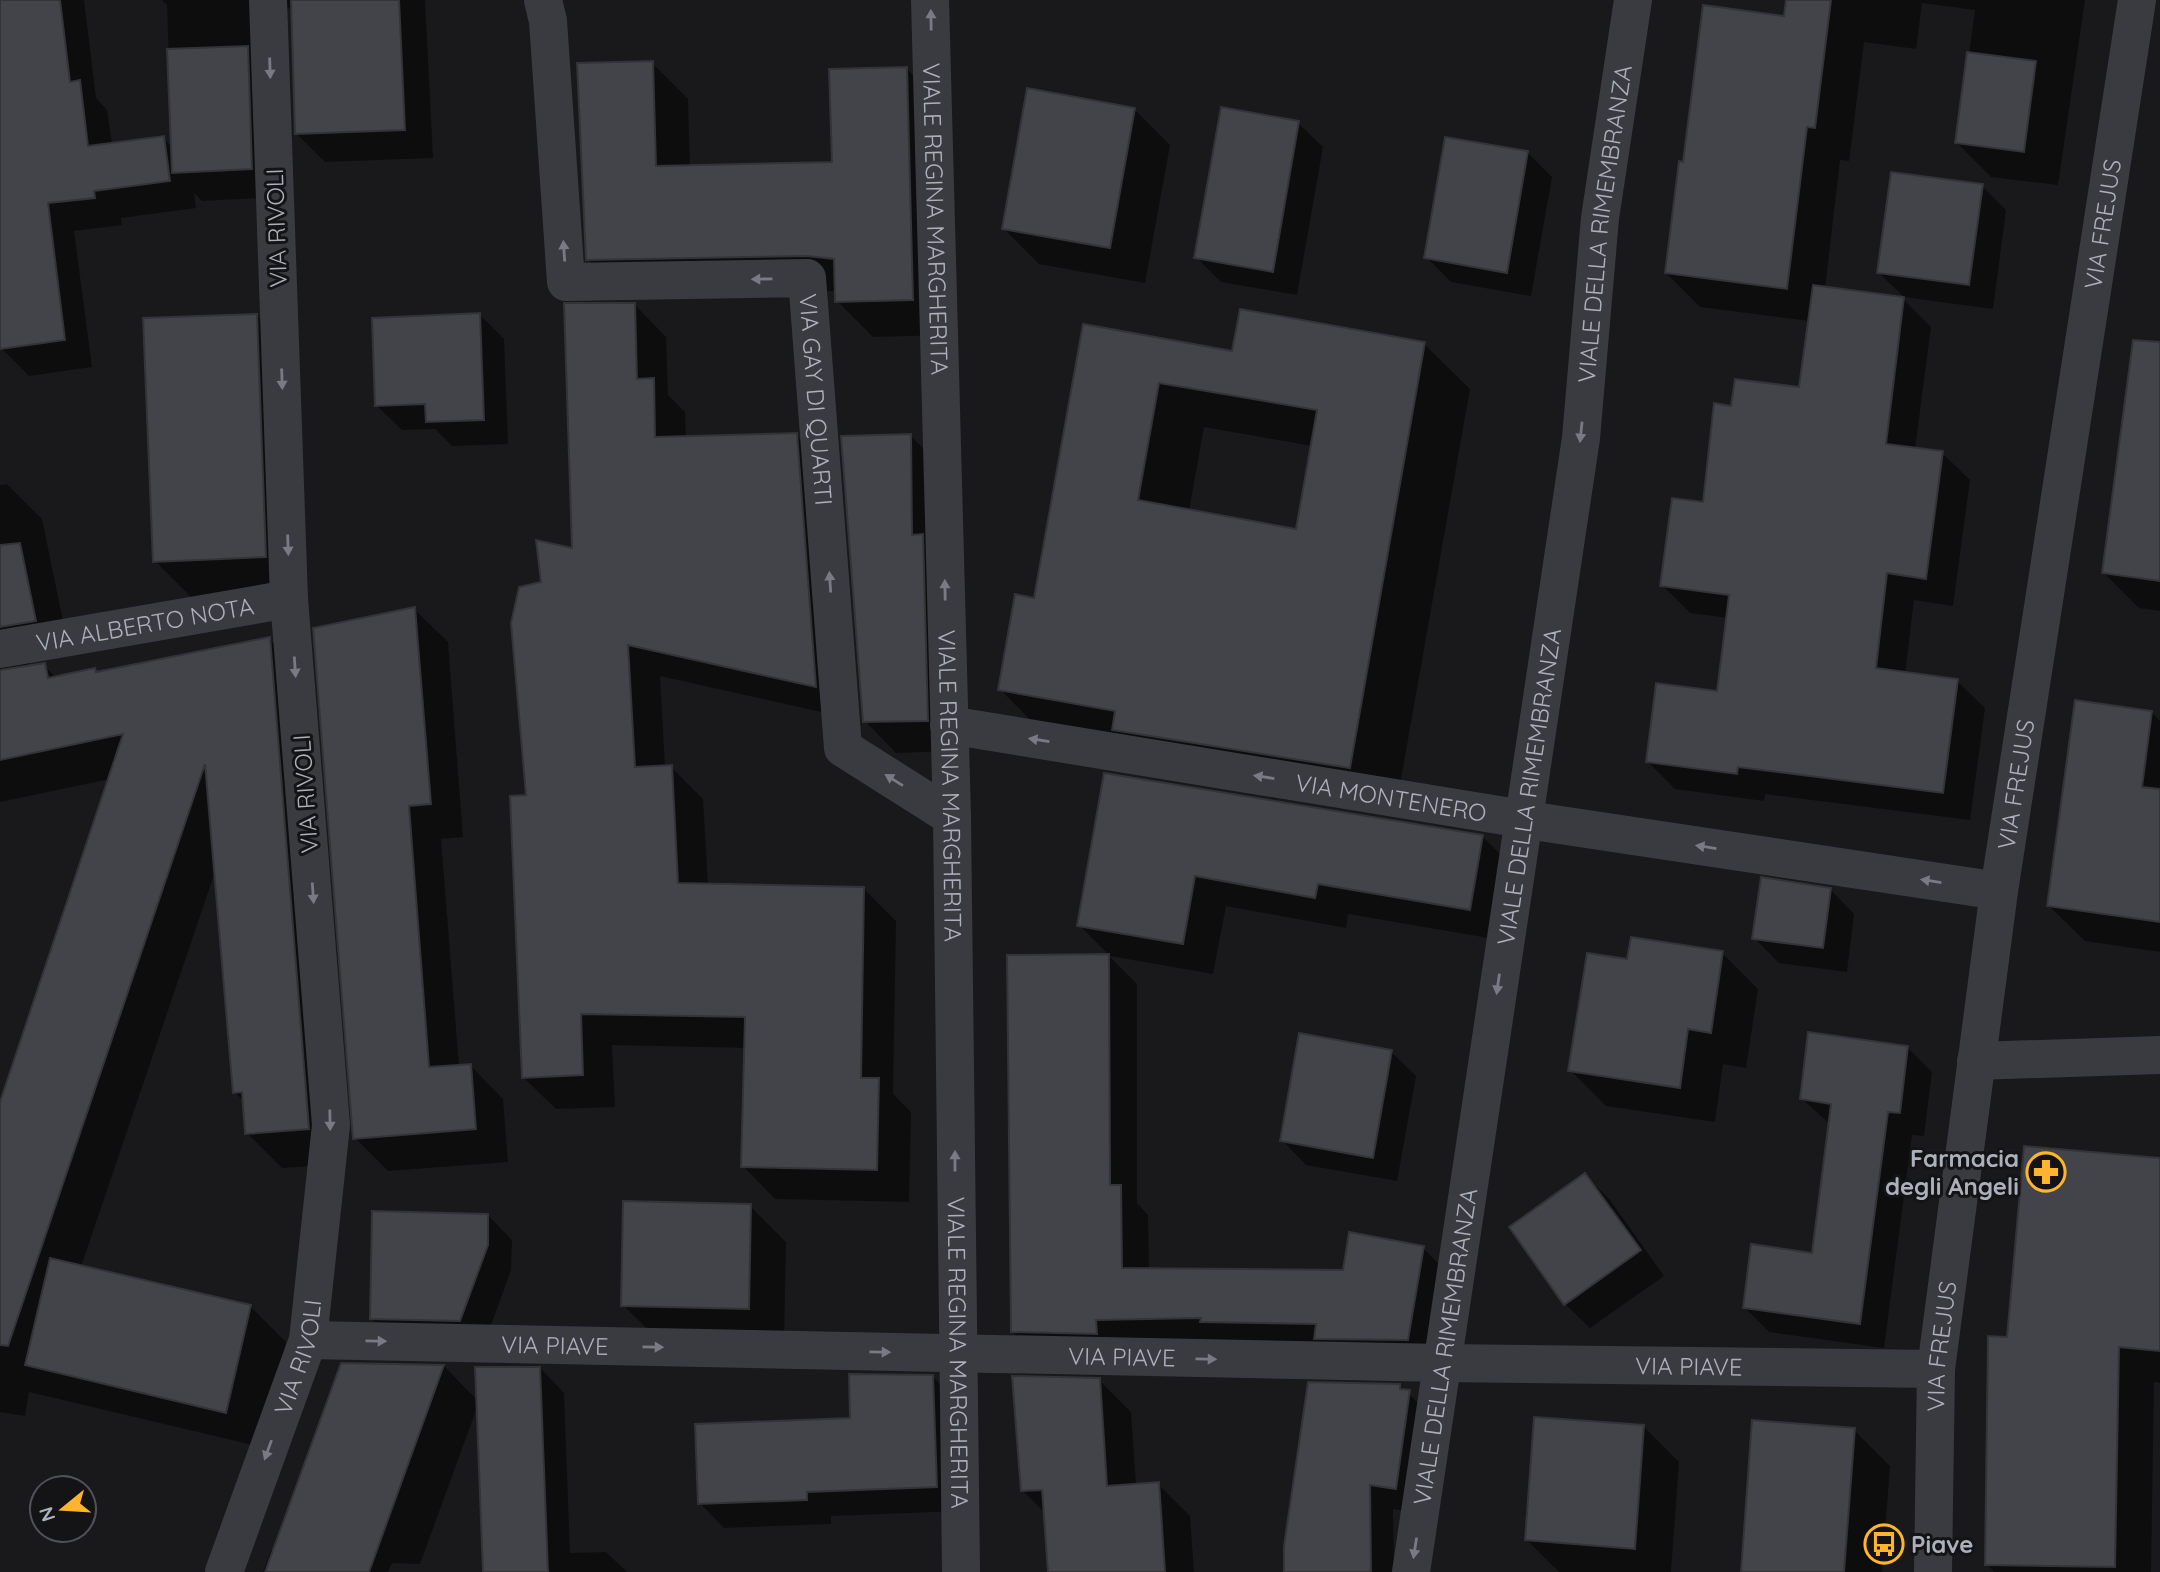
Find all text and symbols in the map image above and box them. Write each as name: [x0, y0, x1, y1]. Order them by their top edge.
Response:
one-way arrow: [925, 9, 936, 31]
one-way arrow: [264, 57, 275, 79]
street label: VIALE REGINA MARGHERITA: [917, 62, 955, 375]
street label: VIALE DELLA RIMEMBRANZA: [1571, 63, 1638, 384]
street label: VIA FREJUS: [2077, 157, 2127, 291]
street label: VIA RIVOLI: [259, 168, 293, 288]
one-way arrow: [558, 240, 569, 262]
one-way arrow: [751, 273, 773, 285]
street label: VIA GAY DI QUARTI: [793, 292, 839, 506]
one-way arrow: [276, 368, 287, 390]
one-way arrow: [1576, 421, 1587, 443]
one-way arrow: [282, 534, 293, 556]
one-way arrow: [825, 571, 836, 593]
one-way arrow: [940, 579, 951, 601]
street label: VIA ALBERTO NOTA: [34, 590, 256, 658]
street label: VIALE DELLA RIMEMBRANZA: [1490, 626, 1567, 947]
street label: VIALE REGINA MARGHERITA: [932, 629, 968, 942]
one-way arrow: [290, 656, 301, 678]
street label: VIA FREJUS: [1991, 717, 2040, 852]
street label: VIA RIVOLI: [286, 734, 324, 854]
one-way arrow: [1028, 734, 1050, 745]
street label: VIA MONTENERO: [1293, 767, 1489, 828]
one-way arrow: [1253, 771, 1275, 782]
one-way arrow: [885, 774, 904, 787]
one-way arrow: [1695, 841, 1717, 852]
one-way arrow: [1920, 875, 1942, 886]
one-way arrow: [308, 883, 319, 905]
one-way arrow: [1493, 973, 1504, 995]
one-way arrow: [324, 1109, 335, 1131]
place label: Farmacia degli Angeli: [1885, 1143, 2019, 1201]
one-way arrow: [949, 1150, 961, 1172]
pharmacy icon: Farmacia degli Angeli: [2025, 1151, 2067, 1193]
street label: VIALE DELLA RIMEMBRANZA: [1406, 1186, 1483, 1507]
street label: VIALE REGINA MARGHERITA: [942, 1196, 975, 1509]
street label: VIA FREJUS: [1920, 1279, 1962, 1412]
street label: VIA RIVOLI: [267, 1298, 327, 1419]
street label: VIA PIAVE: [501, 1329, 609, 1361]
one-way arrow: [366, 1336, 388, 1347]
street label: VIA PIAVE: [1068, 1340, 1176, 1373]
one-way arrow: [642, 1342, 664, 1353]
one-way arrow: [869, 1347, 891, 1358]
street label: VIA PIAVE: [1635, 1350, 1743, 1382]
one-way arrow: [1195, 1353, 1217, 1364]
one-way arrow: [262, 1440, 273, 1461]
north arrow: [28, 1474, 98, 1544]
text: N: [33, 1504, 60, 1525]
bus stop icon: Piave: [1863, 1523, 1905, 1565]
place label: Piave: [1911, 1529, 1973, 1559]
one-way arrow: [1409, 1537, 1420, 1559]

